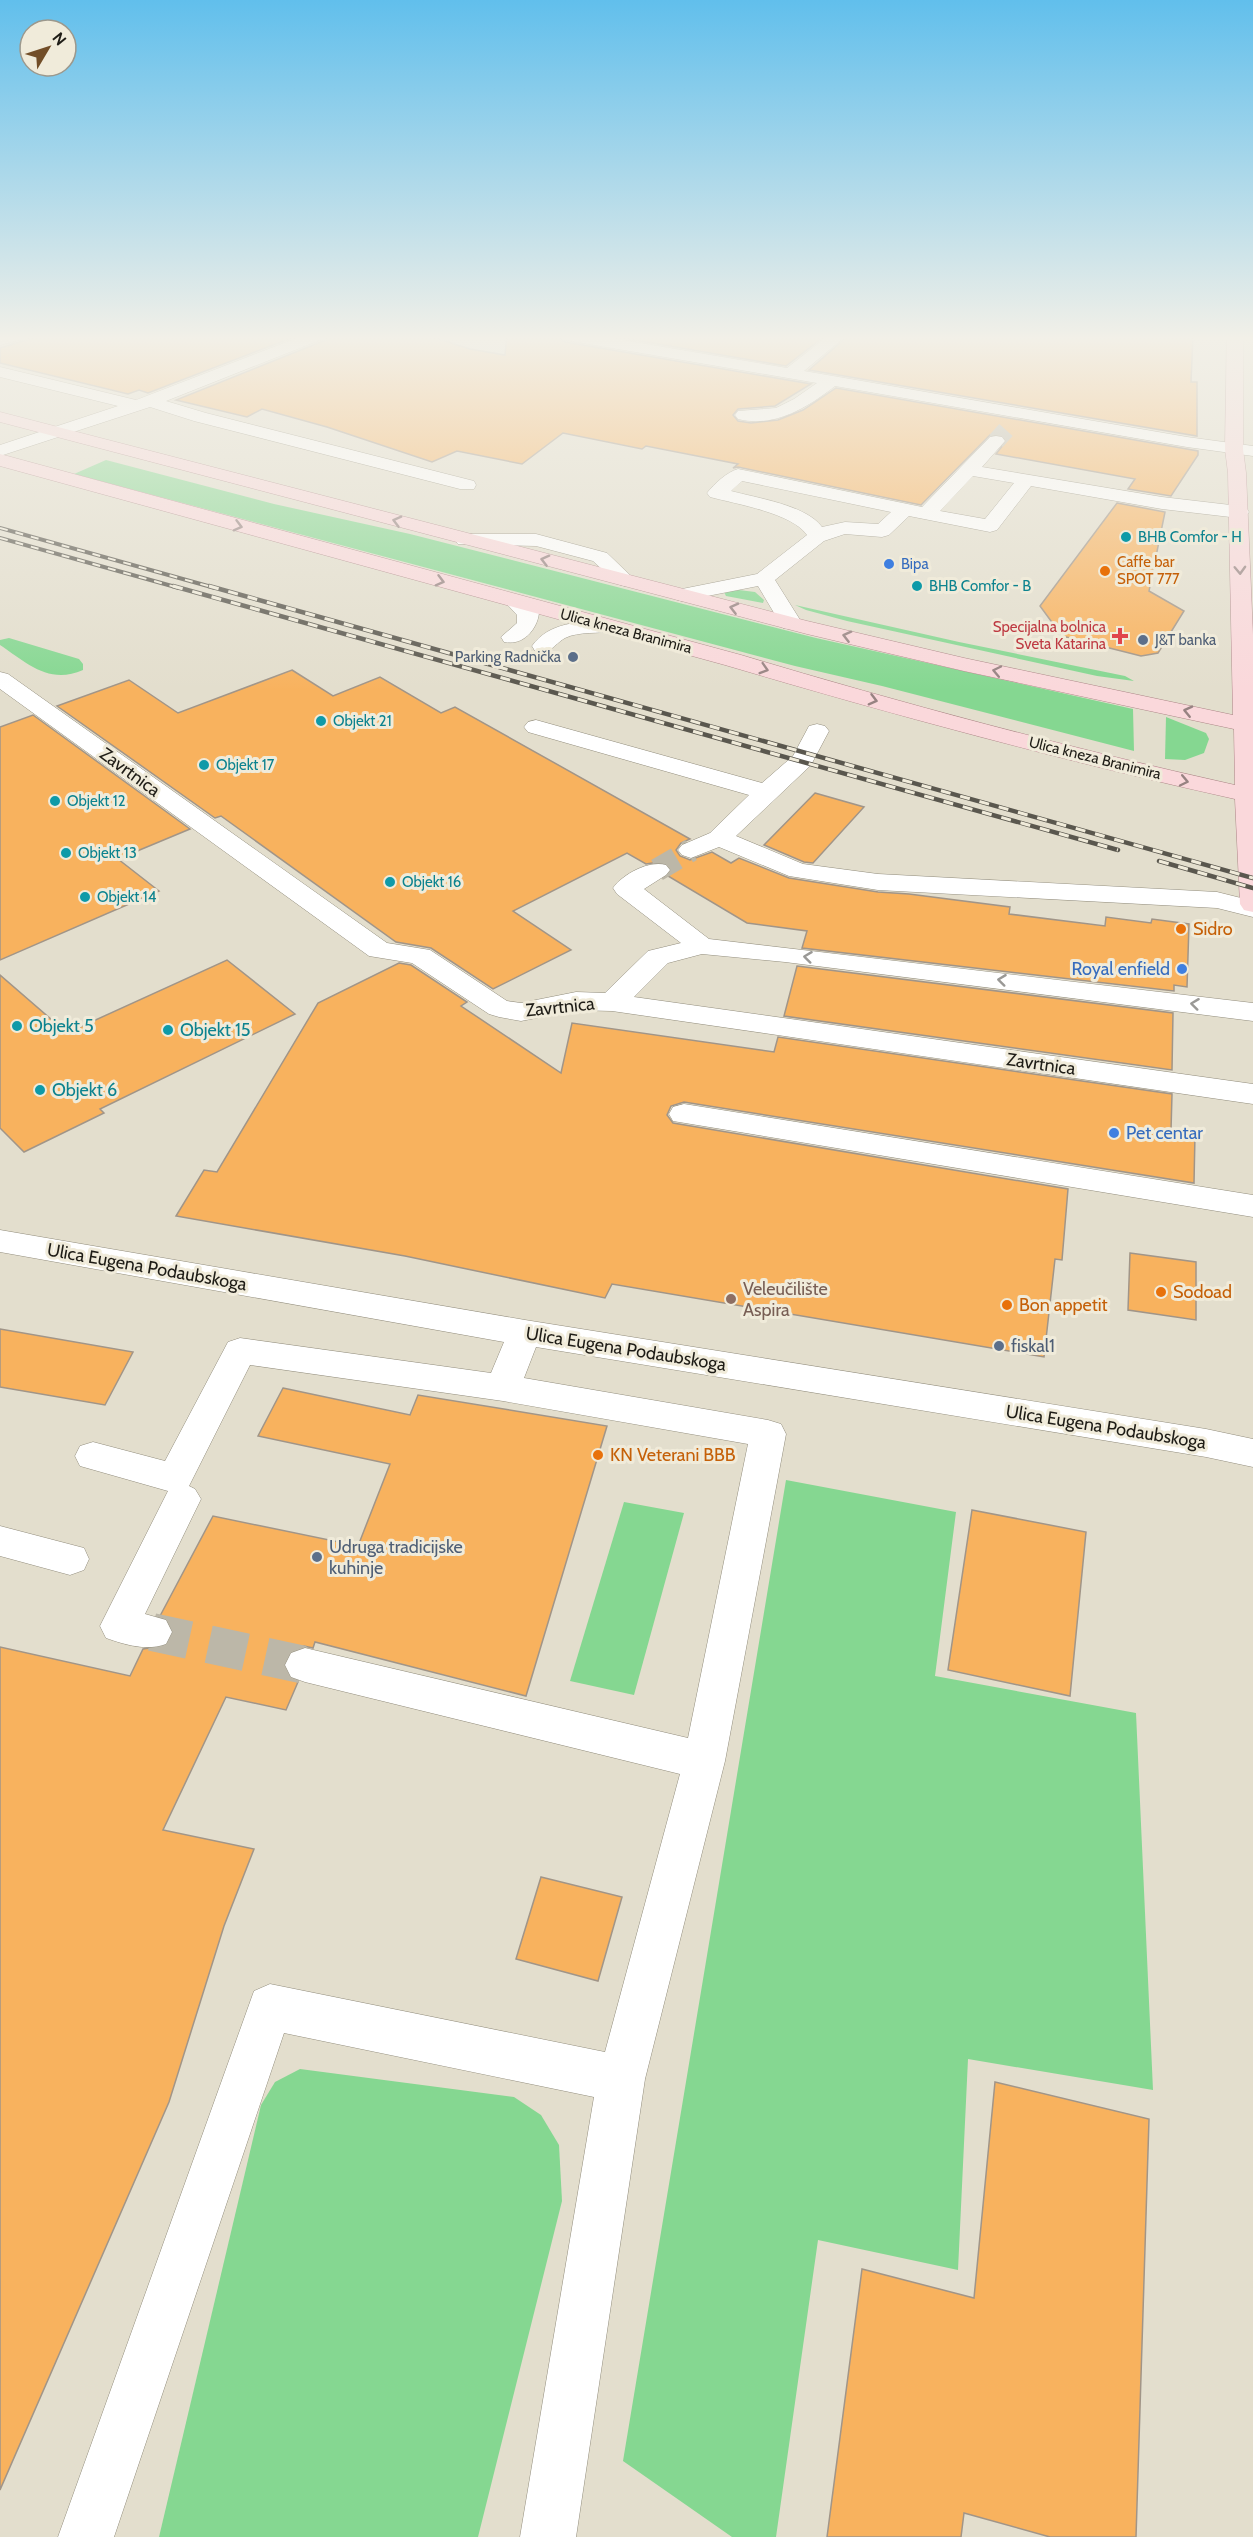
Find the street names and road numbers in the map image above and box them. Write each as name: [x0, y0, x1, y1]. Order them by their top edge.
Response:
street label: Ulica kneza Branimira: [558, 605, 695, 657]
street label: Ulica kneza Branimira: [1027, 733, 1164, 783]
street label: Zavrtnica: [95, 743, 165, 801]
street label: Zavrtnica: [524, 992, 596, 1022]
street label: Zavrtnica: [1005, 1048, 1077, 1080]
street label: Ulica Eugena Podaubskoga: [45, 1239, 249, 1295]
street label: Ulica Eugena Podaubskoga: [524, 1322, 728, 1376]
street label: Ulica Eugena Podaubskoga: [1004, 1400, 1208, 1454]

